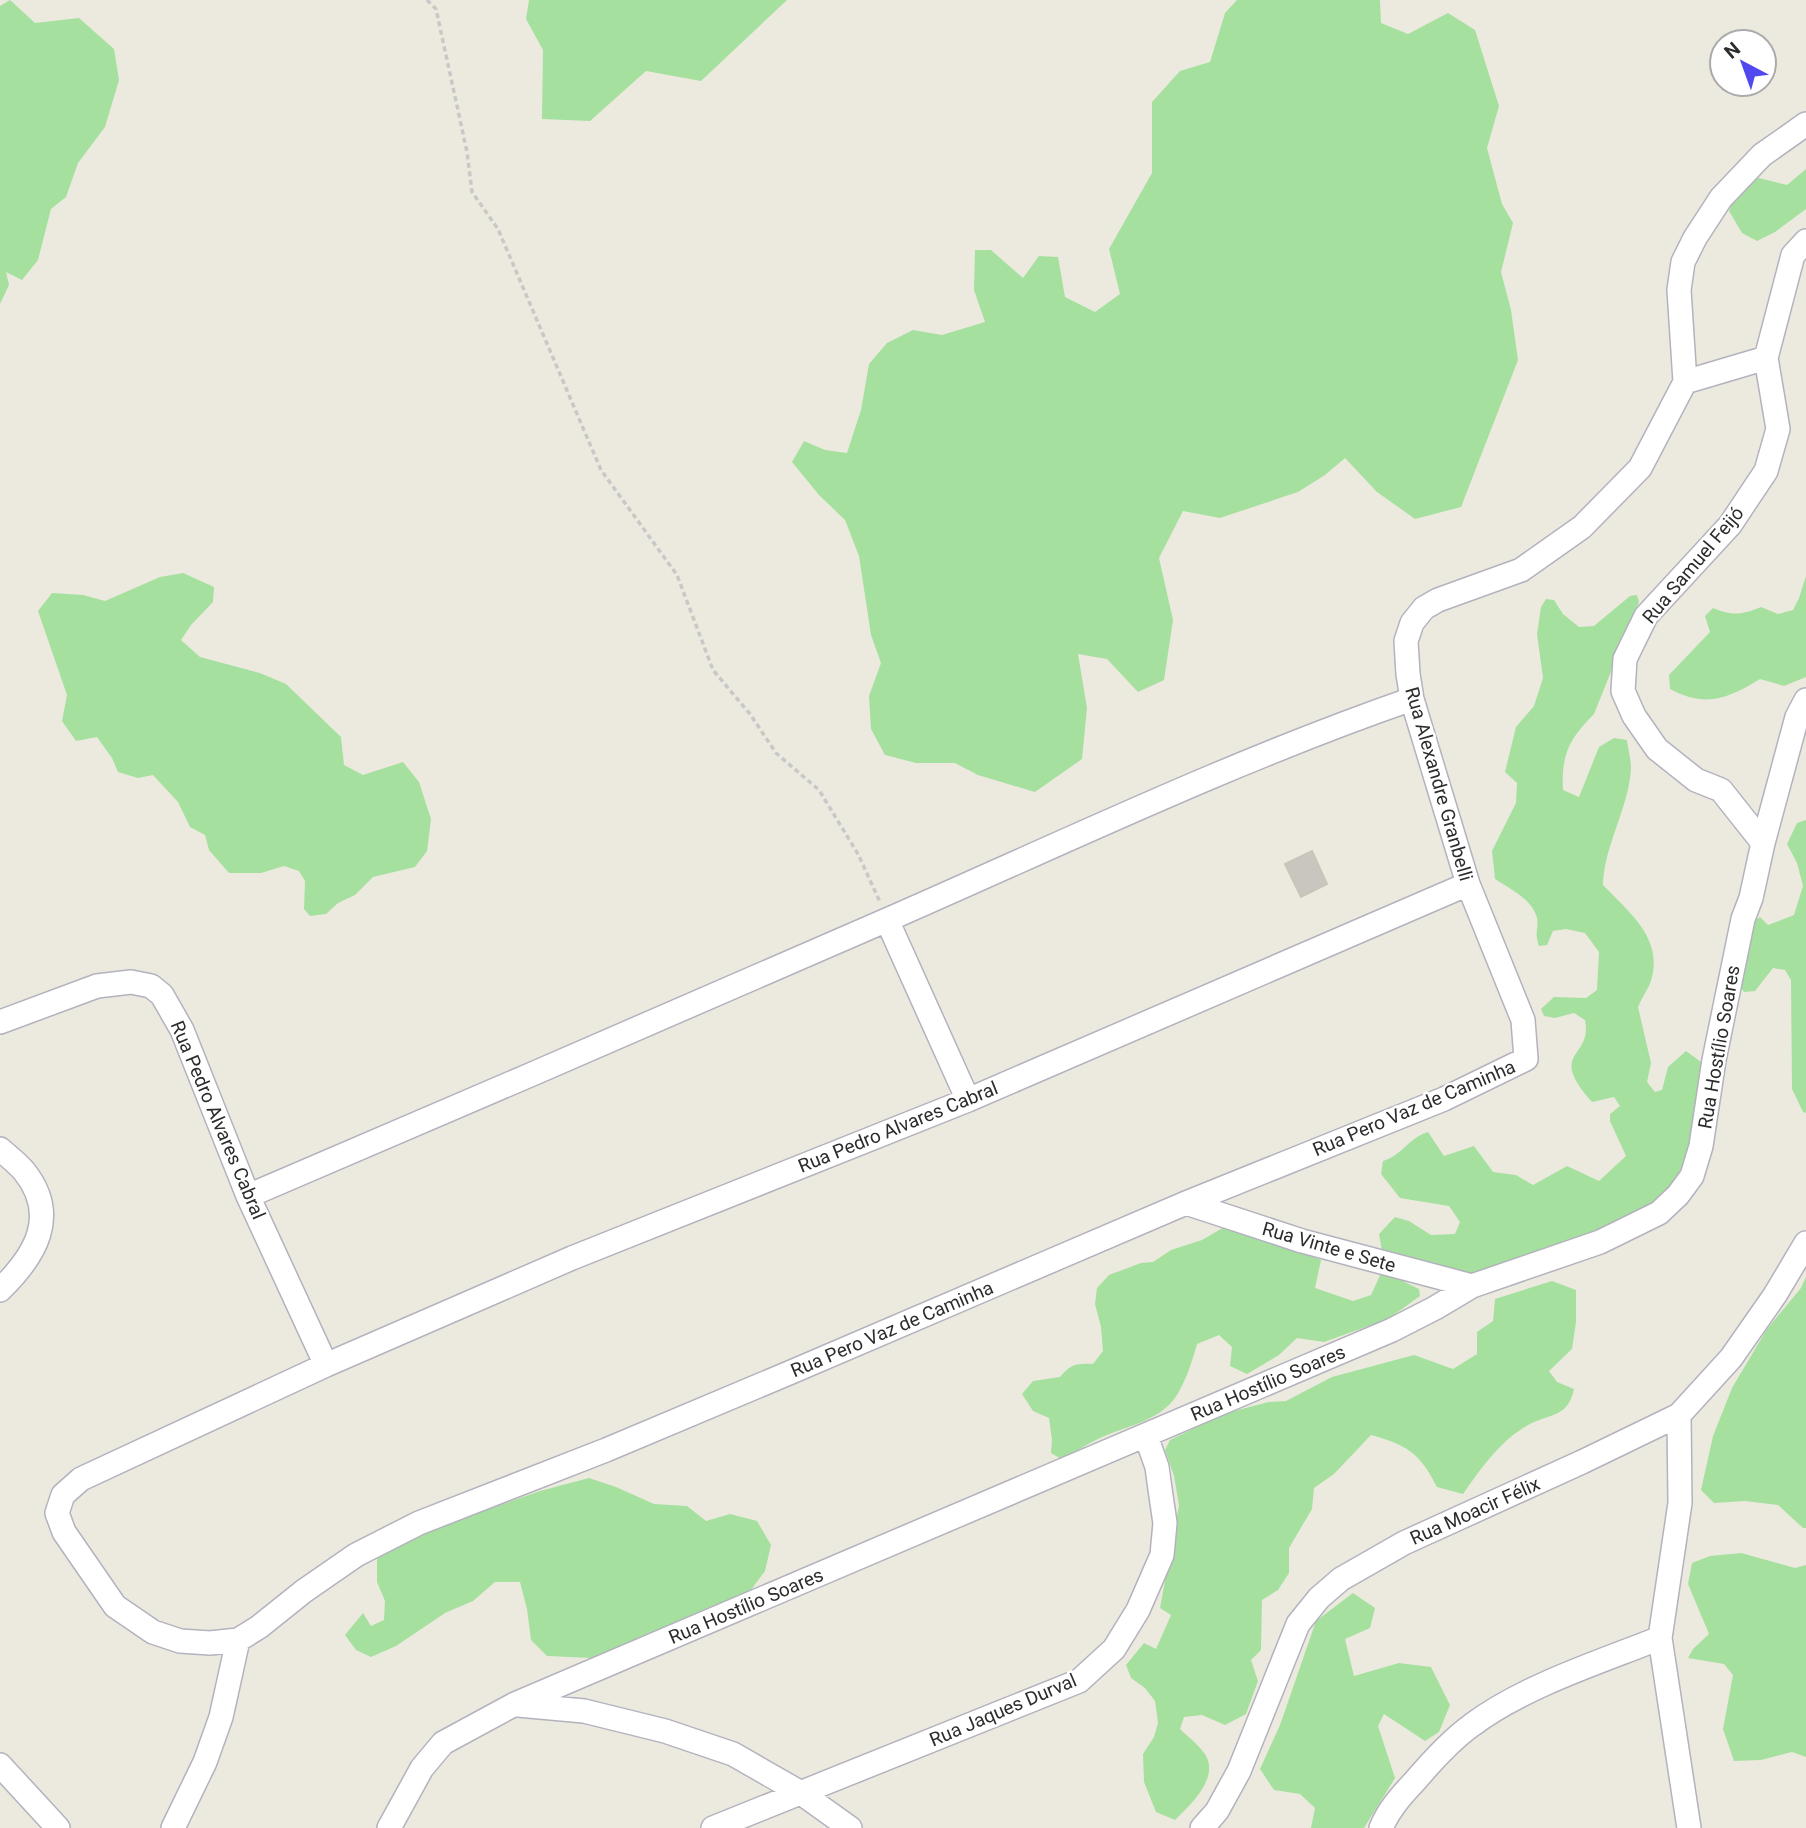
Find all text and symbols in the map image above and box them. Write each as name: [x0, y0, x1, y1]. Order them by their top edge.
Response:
north arrow: [1708, 28, 1778, 98]
text: N: [1720, 37, 1745, 64]
street label: Rua Samuel Feijó: [1637, 502, 1749, 628]
street label: Rua Alexandre Granbelli: [1400, 684, 1478, 884]
street label: Rua Hostílio Soares: [1693, 963, 1745, 1131]
street label: Rua Pedro Alvares Cabral: [166, 1017, 270, 1223]
street label: Rua Pero Vaz de Caminha: [1309, 1055, 1519, 1161]
street label: Rua Pedro Alvares Cabral: [795, 1076, 1001, 1178]
street label: Rua Vinte e Sete: [1260, 1217, 1398, 1277]
street label: Rua Pero Vaz de Caminha: [787, 1276, 997, 1382]
street label: Rua Hostílio Soares: [1187, 1340, 1349, 1426]
street label: Rua Moacir Félix: [1406, 1472, 1544, 1550]
street label: Rua Hostílio Soares: [665, 1563, 827, 1649]
street label: Rua Jaques Durval: [926, 1669, 1080, 1751]

